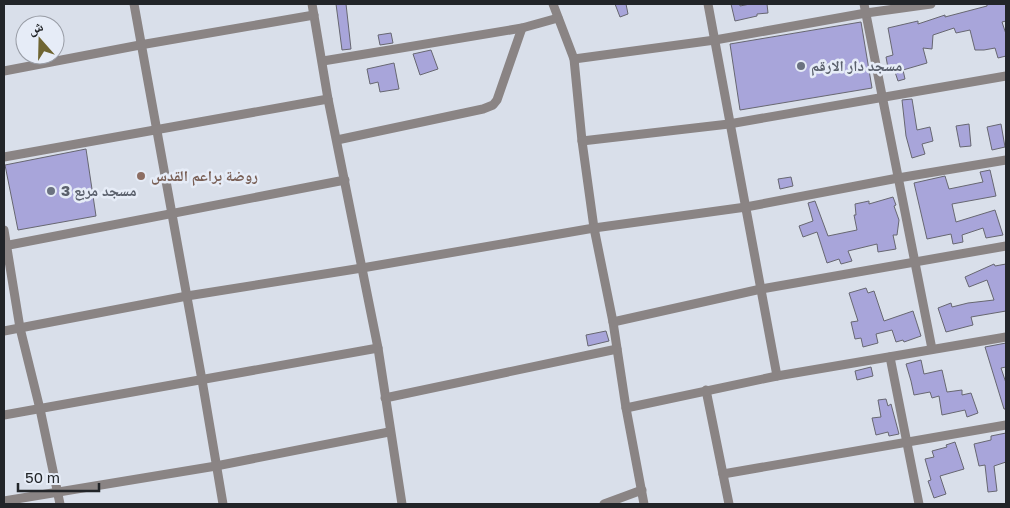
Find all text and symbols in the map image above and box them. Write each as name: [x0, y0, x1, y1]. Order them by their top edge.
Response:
north arrow: [15, 15, 65, 65]
text: ش: [25, 17, 46, 39]
place label: مسجد دار الارقم: [811, 56, 902, 76]
marker: مسجد دار الارقم: [795, 60, 807, 72]
place label: روضة براعم القدس: [151, 166, 258, 186]
marker: روضة براعم القدس: [135, 170, 147, 182]
place label: مسجد مربع 3: [61, 181, 137, 201]
marker: مسجد مربع 3: [45, 185, 57, 197]
scale bar: [18, 460, 99, 492]
text: 50 m: [25, 468, 60, 486]

